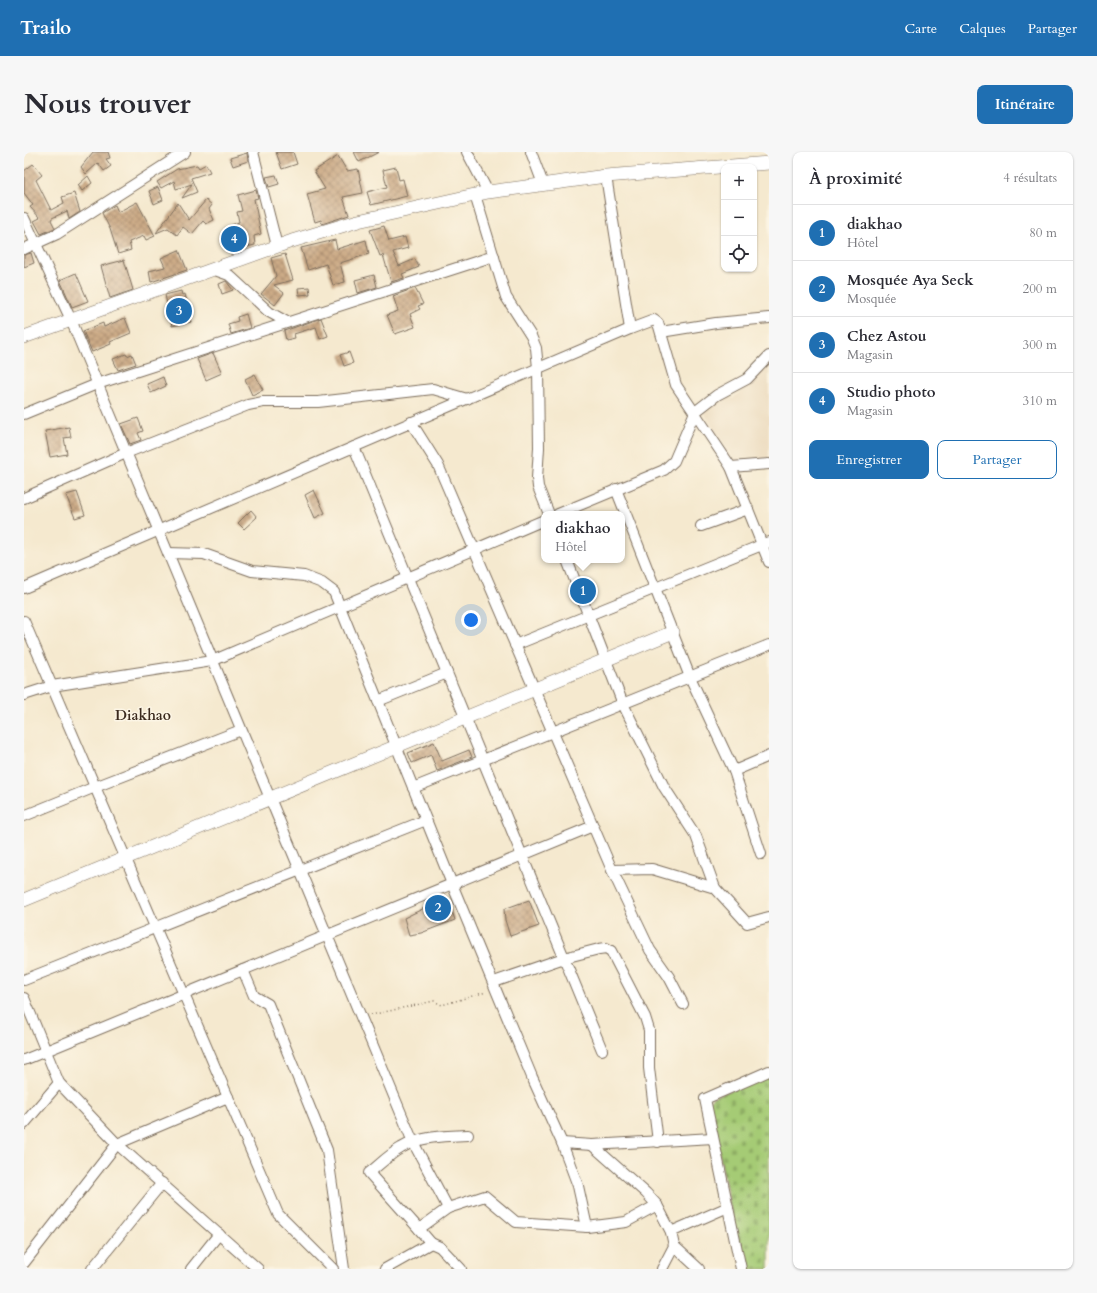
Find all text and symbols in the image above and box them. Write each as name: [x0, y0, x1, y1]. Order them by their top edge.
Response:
text: Trailo: [20, 15, 71, 41]
text: Carte: [905, 19, 937, 38]
text: Calques: [959, 19, 1006, 38]
text: Partager: [1028, 19, 1077, 38]
text: Nous trouver: [24, 85, 191, 123]
button: Itinéraire: [977, 85, 1073, 124]
map controls: [721, 164, 757, 272]
button: +: [721, 164, 757, 200]
text: À proximité: [809, 167, 903, 190]
text: 4 résultats: [1003, 169, 1057, 187]
button: −: [721, 200, 757, 236]
text: diakhao: [847, 214, 902, 234]
pin: 4: [221, 224, 247, 254]
text: 1: [819, 224, 825, 242]
text: 80 m: [1029, 224, 1057, 242]
text: Hôtel: [847, 234, 878, 252]
button: locate: [721, 236, 757, 272]
text: Mosquée Aya Seck: [847, 270, 974, 290]
text: 2: [819, 280, 825, 298]
text: 200 m: [1023, 280, 1057, 298]
text: Mosquée: [847, 290, 897, 308]
pin: 3: [166, 296, 192, 326]
text: Chez Astou: [847, 326, 926, 346]
text: 3: [819, 336, 825, 354]
text: 300 m: [1023, 336, 1057, 354]
text: Magasin: [847, 346, 893, 364]
text: Studio photo: [847, 382, 935, 402]
text: 4: [819, 392, 825, 410]
text: 310 m: [1023, 392, 1057, 410]
text: Magasin: [847, 402, 893, 420]
button: Enregistrer: [809, 440, 929, 479]
button: Partager: [937, 440, 1057, 479]
popup: [541, 511, 625, 563]
text: diakhao: [555, 518, 611, 538]
text: Hôtel: [555, 538, 587, 556]
pin: 1: [570, 576, 596, 606]
your location: [461, 610, 481, 630]
district label: Diakhao: [115, 706, 171, 725]
pin: 2: [425, 893, 451, 923]

